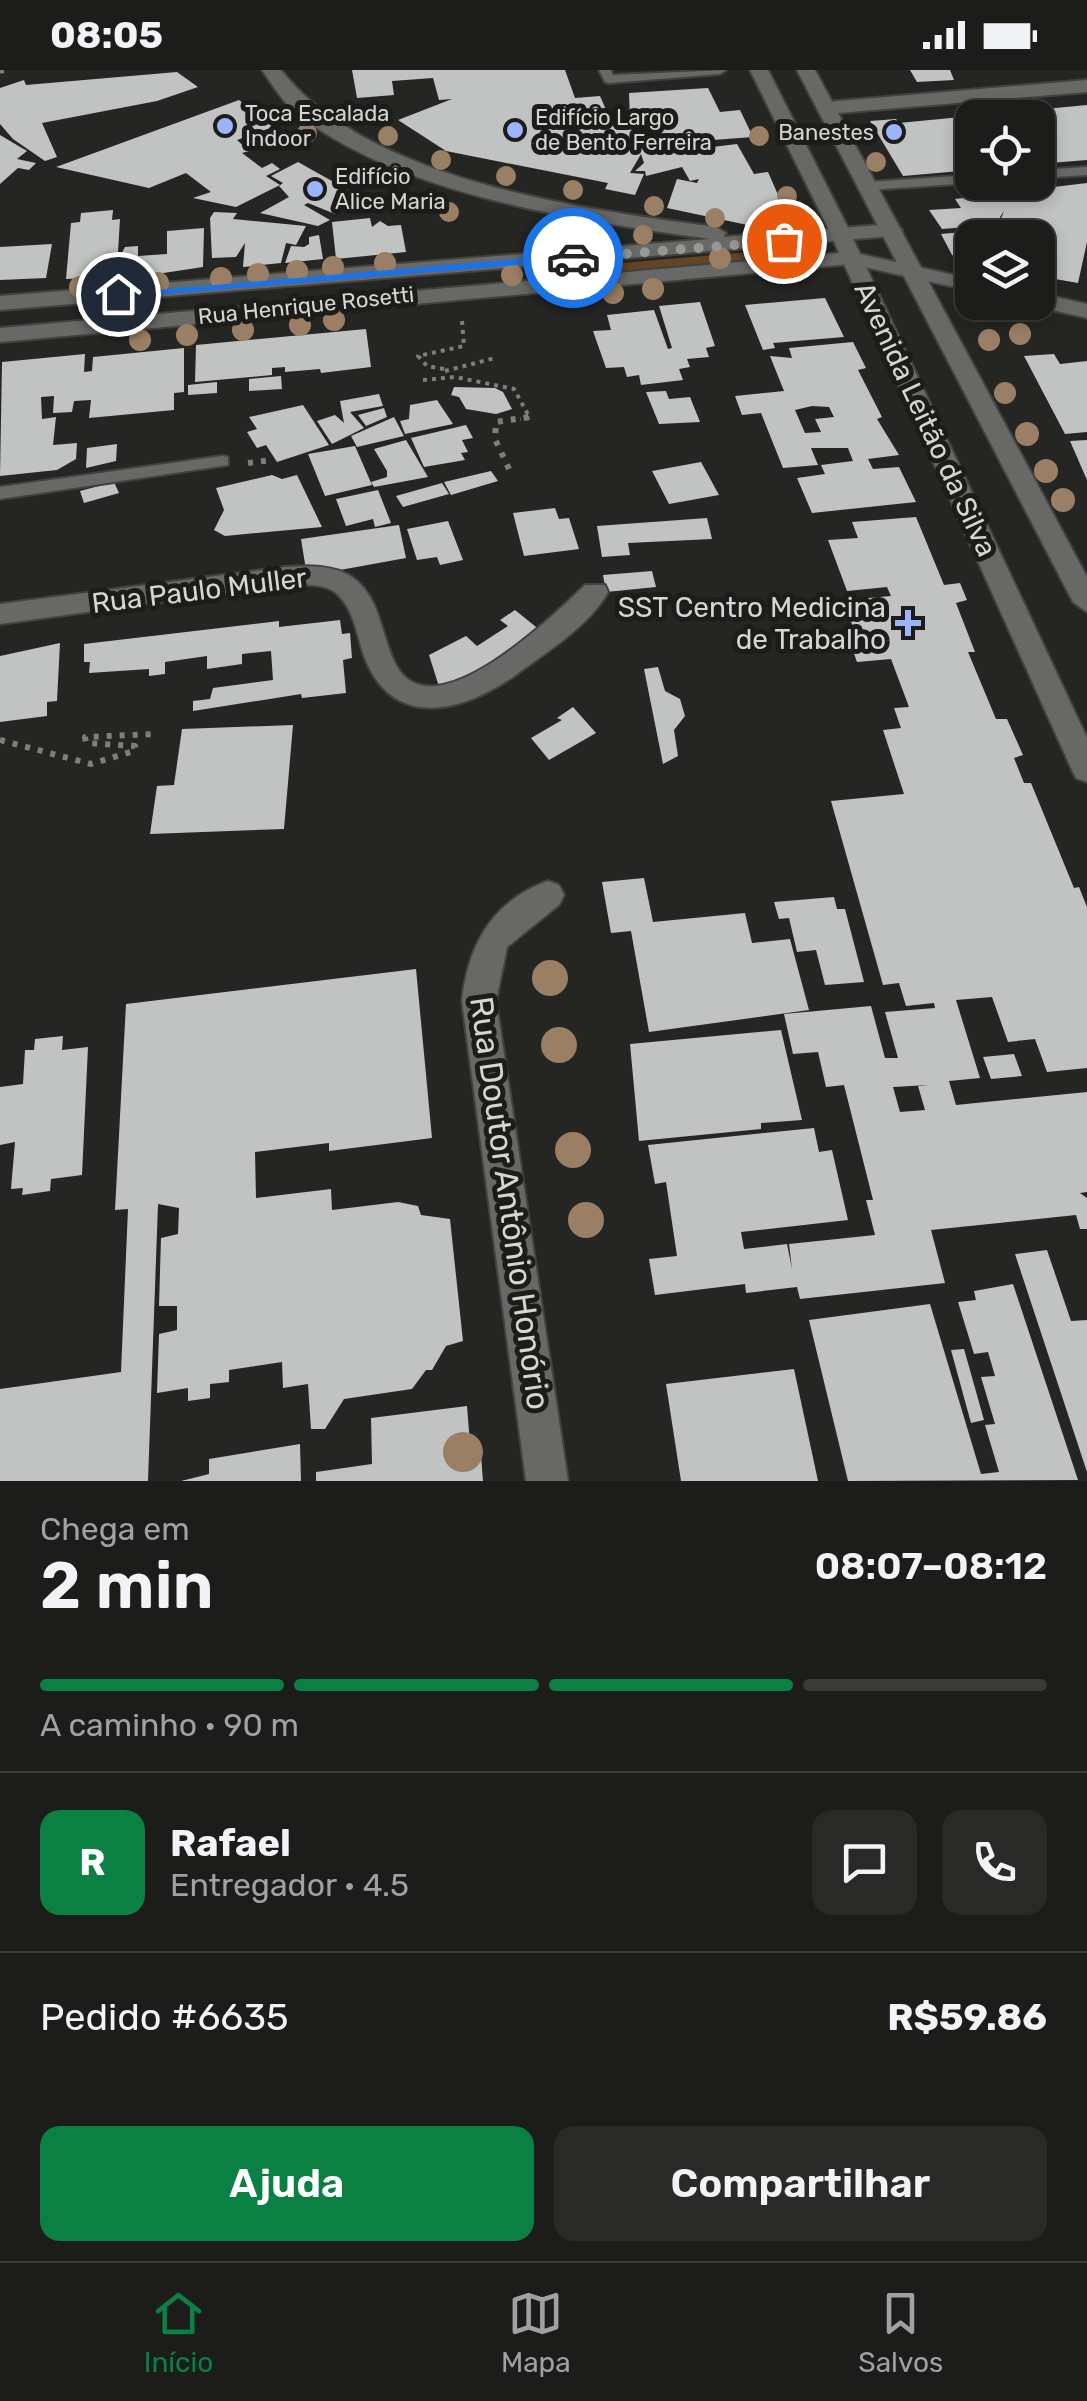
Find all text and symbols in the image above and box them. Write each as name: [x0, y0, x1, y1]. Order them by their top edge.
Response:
text: 08:05: [50, 12, 163, 58]
place label: Toca Escalada Indoor: [245, 100, 390, 152]
map controls: [955, 100, 1055, 320]
button: locate: [955, 100, 1055, 200]
place label: Edifício Largo de Bento Ferreira: [535, 104, 712, 156]
marker: Toca Escalada Indoor: [214, 115, 236, 137]
marker: Edifício Largo de Bento Ferreira: [504, 119, 526, 141]
place label: Banestes: [778, 119, 874, 146]
marker: Banestes: [883, 121, 905, 143]
place label: Edifício Alice Maria: [335, 163, 446, 215]
marker: Edifício Alice Maria: [304, 178, 326, 200]
pin: [742, 199, 827, 284]
courier: [523, 208, 623, 308]
icon: bag: [757, 214, 812, 269]
button: layers: [955, 220, 1055, 320]
icon: car: [546, 231, 601, 286]
pin: [76, 252, 161, 337]
icon: home: [91, 267, 146, 322]
street label: Avenida Leitão da Silva: [847, 277, 1004, 562]
street label: Rua Henrique Rosetti: [197, 281, 415, 330]
street label: Rua Paulo Muller: [90, 561, 309, 620]
place label: SST Centro Medicina de Trabalho: [618, 591, 886, 656]
marker: SST Centro Medicina de Trabalho: [895, 610, 921, 636]
street label: Rua Doutor Antônio Honório: [462, 994, 558, 1412]
text: Chega em: [40, 1510, 190, 1548]
text: 08:07–08:12: [815, 1543, 1047, 1589]
text: 2 min: [40, 1547, 214, 1624]
text: A caminho · 90 m: [40, 1706, 299, 1744]
button: chat: [812, 1810, 917, 1915]
button: phone: [942, 1810, 1047, 1915]
text: Rafael: [170, 1820, 291, 1866]
text: R: [79, 1839, 106, 1885]
text: Entregador · 4.5: [170, 1866, 409, 1904]
text: Pedido #6635: [40, 1994, 289, 2040]
text: R$59.86: [887, 1994, 1047, 2040]
button: Ajuda: [40, 2126, 534, 2241]
button: Compartilhar: [554, 2126, 1047, 2241]
tab: Início: [144, 2286, 213, 2379]
tab: Mapa: [501, 2286, 571, 2379]
tab: Salvos: [858, 2286, 943, 2379]

